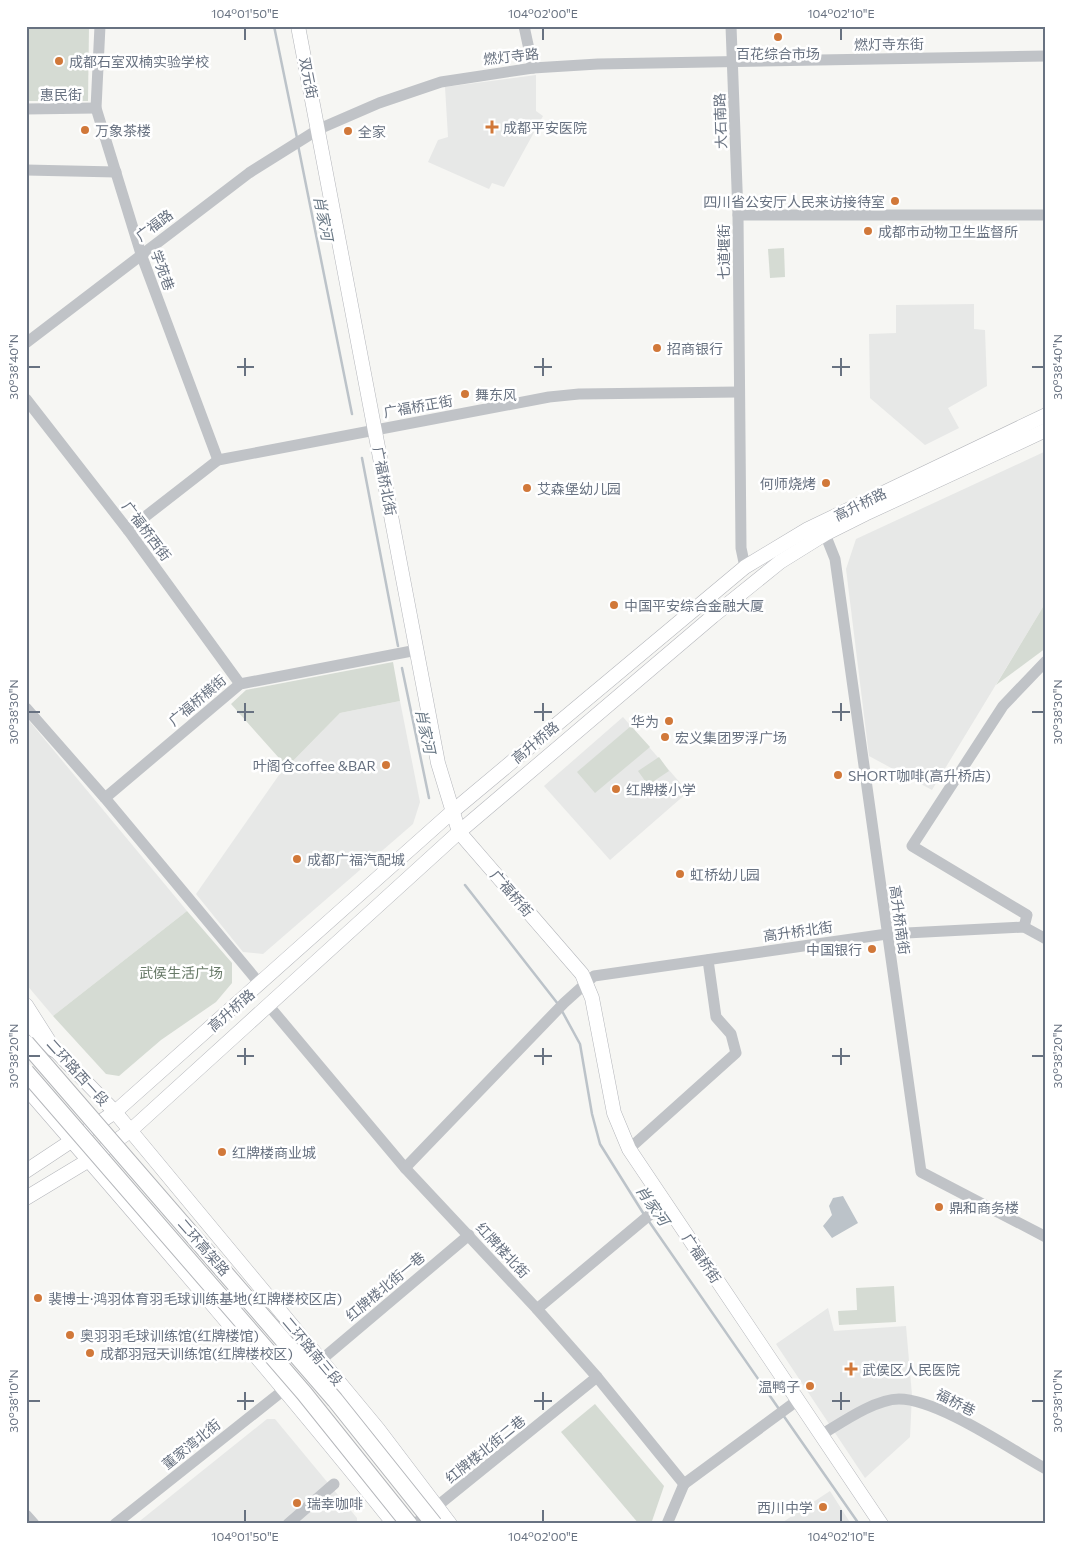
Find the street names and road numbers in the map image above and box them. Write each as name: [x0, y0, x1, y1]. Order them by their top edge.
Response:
street label: 燃灯寺东街: [854, 35, 924, 53]
street label: 燃灯寺路: [482, 45, 540, 67]
street label: 双元街: [297, 56, 321, 100]
street label: 惠民街: [40, 86, 82, 103]
street label: 大石南路: [711, 93, 729, 149]
street label: 广福路: [132, 206, 176, 244]
street label: 七道堰街: [715, 224, 732, 280]
street label: 学苑巷: [148, 247, 178, 293]
street label: 广福桥正街: [382, 392, 454, 420]
street label: 广福桥北街: [370, 445, 400, 517]
street label: 高升桥路: [831, 484, 889, 524]
street label: 广福桥西街: [119, 498, 175, 564]
street label: 广福桥横街: [165, 671, 229, 729]
street label: 高升桥路: [508, 717, 562, 767]
street label: 广福桥街: [487, 866, 537, 920]
street label: 高升桥南街: [887, 884, 913, 956]
street label: 高升桥北街: [762, 918, 834, 944]
street label: 高升桥路: [204, 985, 258, 1035]
street label: 二环路西一段: [44, 1035, 112, 1109]
street label: 二环高架路: [175, 1215, 233, 1279]
street label: 红牌楼北街: [473, 1219, 533, 1281]
street label: 广福桥街: [679, 1230, 725, 1286]
street label: 红牌楼北街一巷: [342, 1248, 428, 1324]
street label: 二环路南三段: [279, 1313, 347, 1389]
street label: 福桥巷: [933, 1385, 979, 1419]
street label: 红牌楼北街二巷: [442, 1412, 528, 1486]
street label: 董家湾北街: [158, 1415, 224, 1473]

